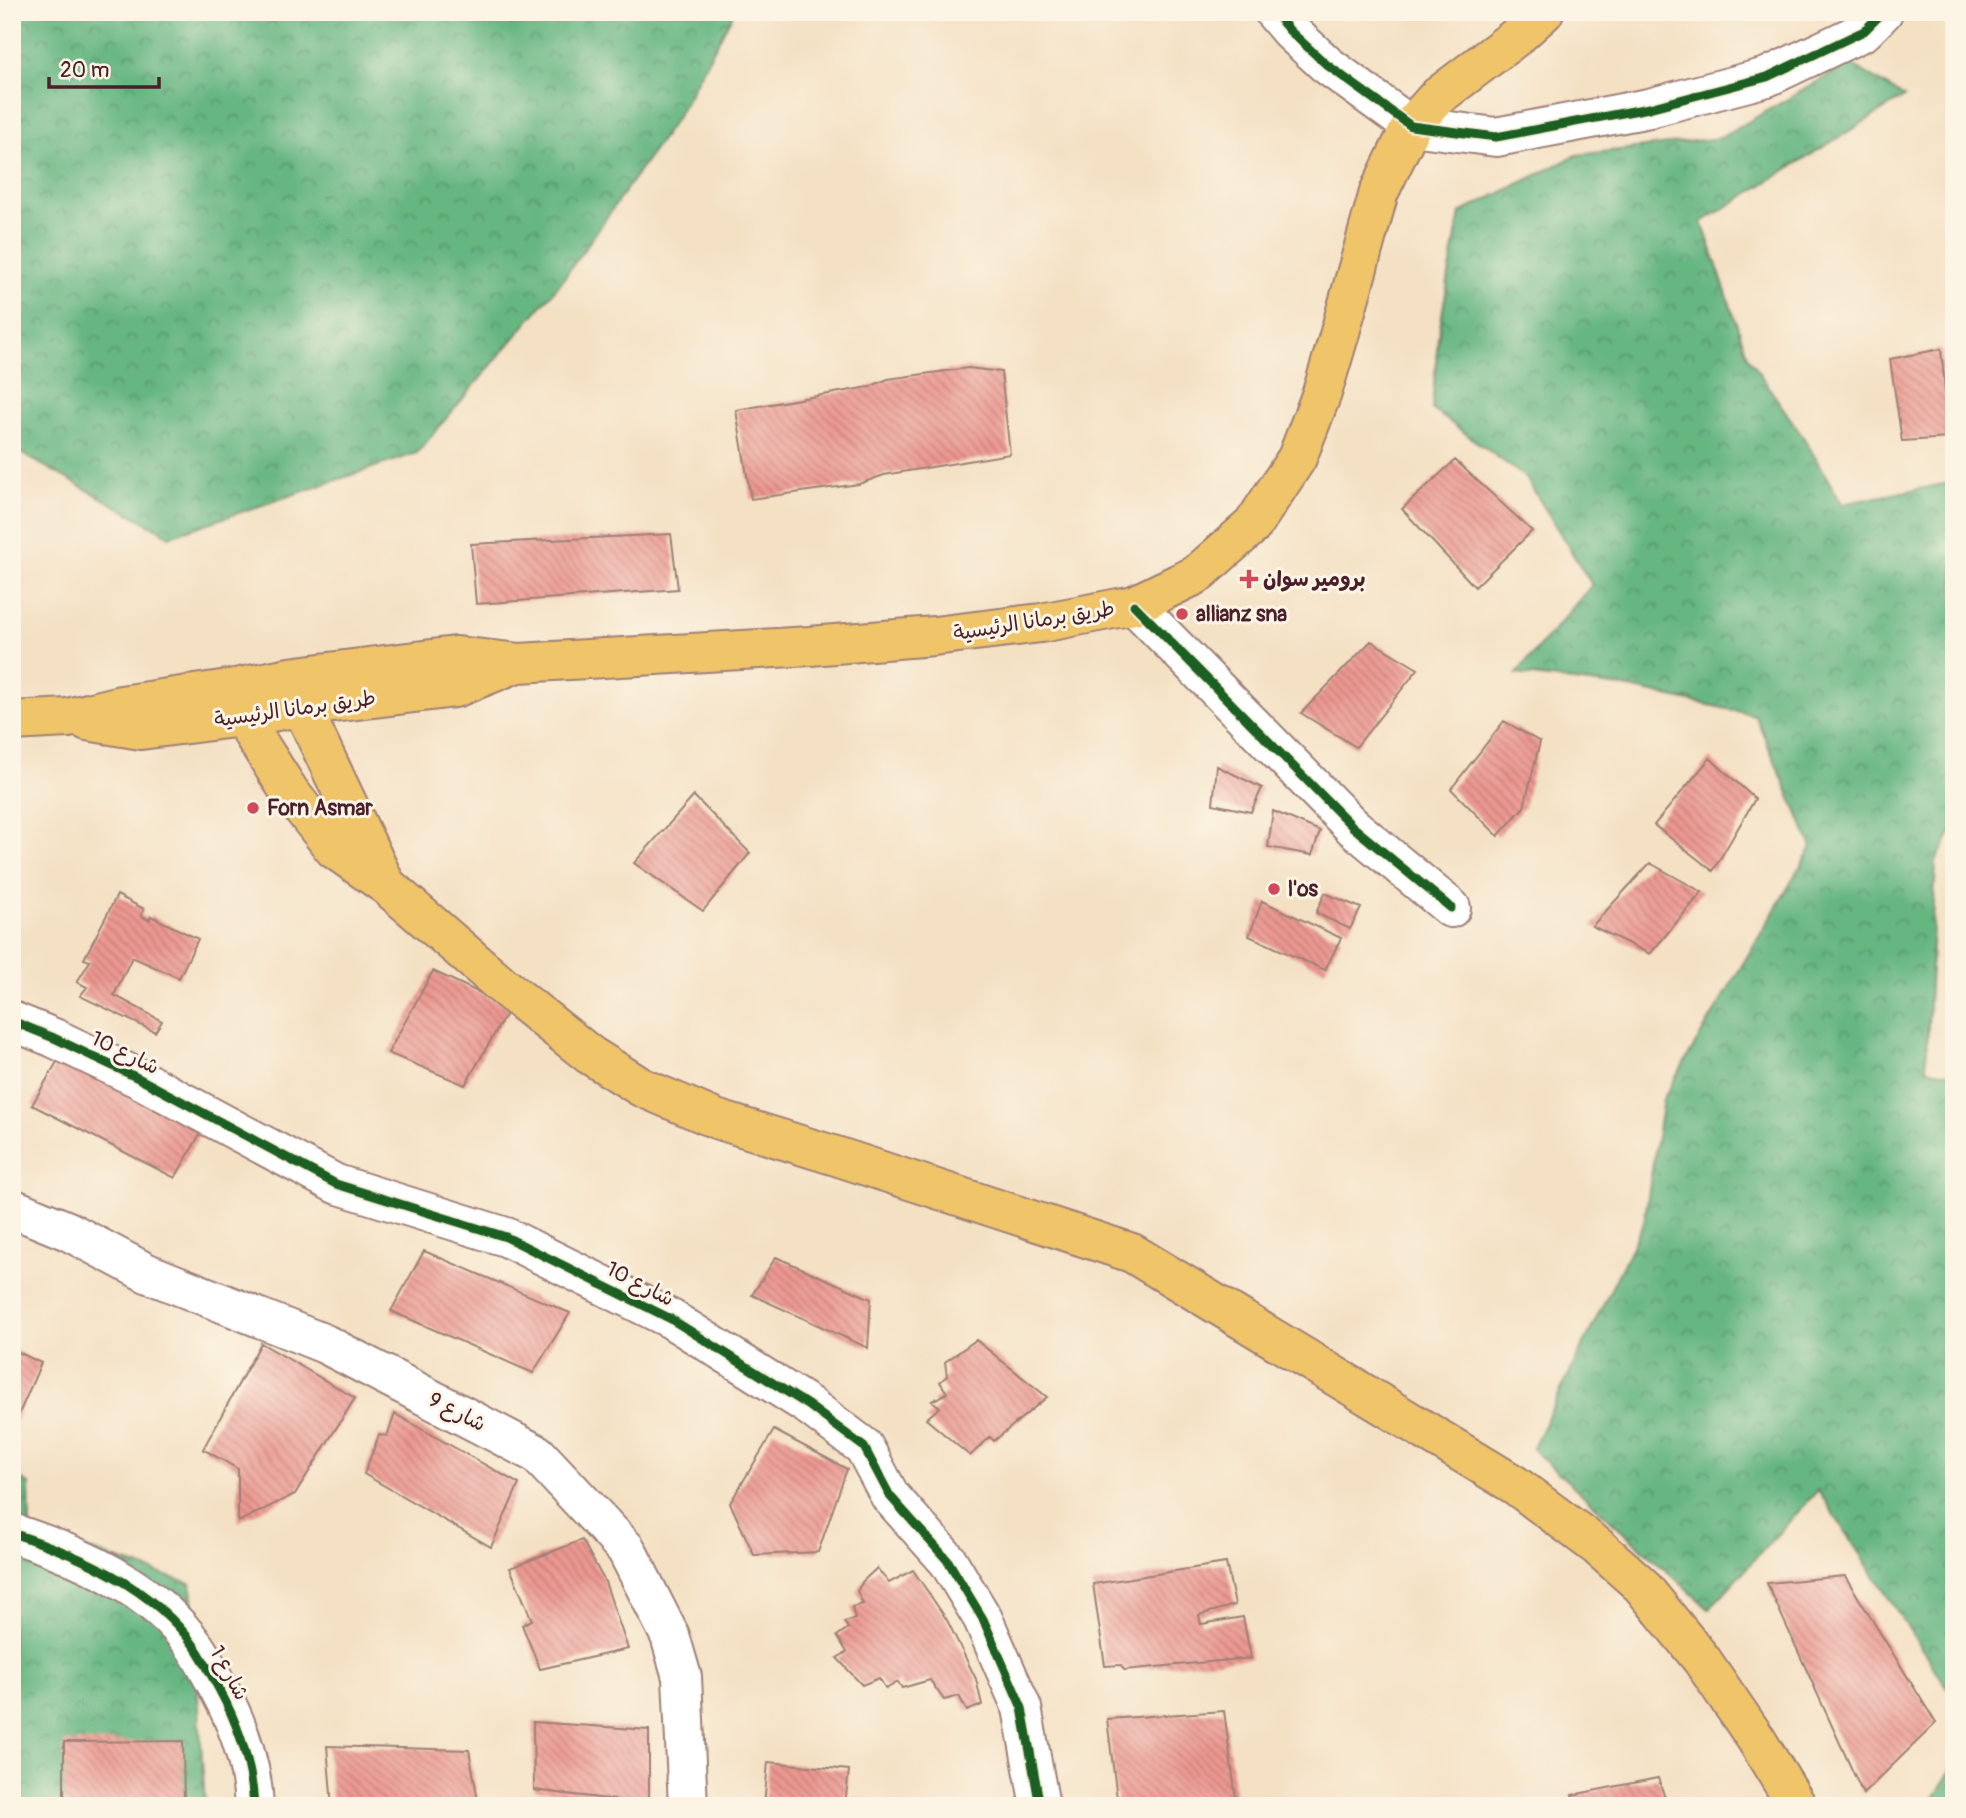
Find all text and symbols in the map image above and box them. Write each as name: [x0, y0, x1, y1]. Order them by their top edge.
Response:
scale bar: [49, 46, 159, 90]
text: 20 m: [60, 57, 109, 84]
place label: برومير سوان: [1263, 566, 1366, 593]
marker: برومير سوان: [1241, 571, 1257, 587]
street label: طريق برمانا الرئيسية: [951, 595, 1117, 647]
place label: allianz sna: [1196, 601, 1287, 628]
marker: allianz sna: [1174, 606, 1190, 622]
street label: طريق برمانا الرئيسية: [212, 684, 378, 734]
place label: Forn Asmar: [267, 795, 373, 822]
marker: Forn Asmar: [245, 800, 261, 816]
place label: l'os: [1288, 876, 1318, 903]
marker: l'os: [1266, 881, 1282, 897]
street label: شارع 10: [86, 1025, 164, 1082]
street label: شارع 10: [601, 1255, 678, 1313]
street label: شارع 9: [423, 1386, 490, 1439]
street label: شارع 1: [202, 1641, 255, 1705]

